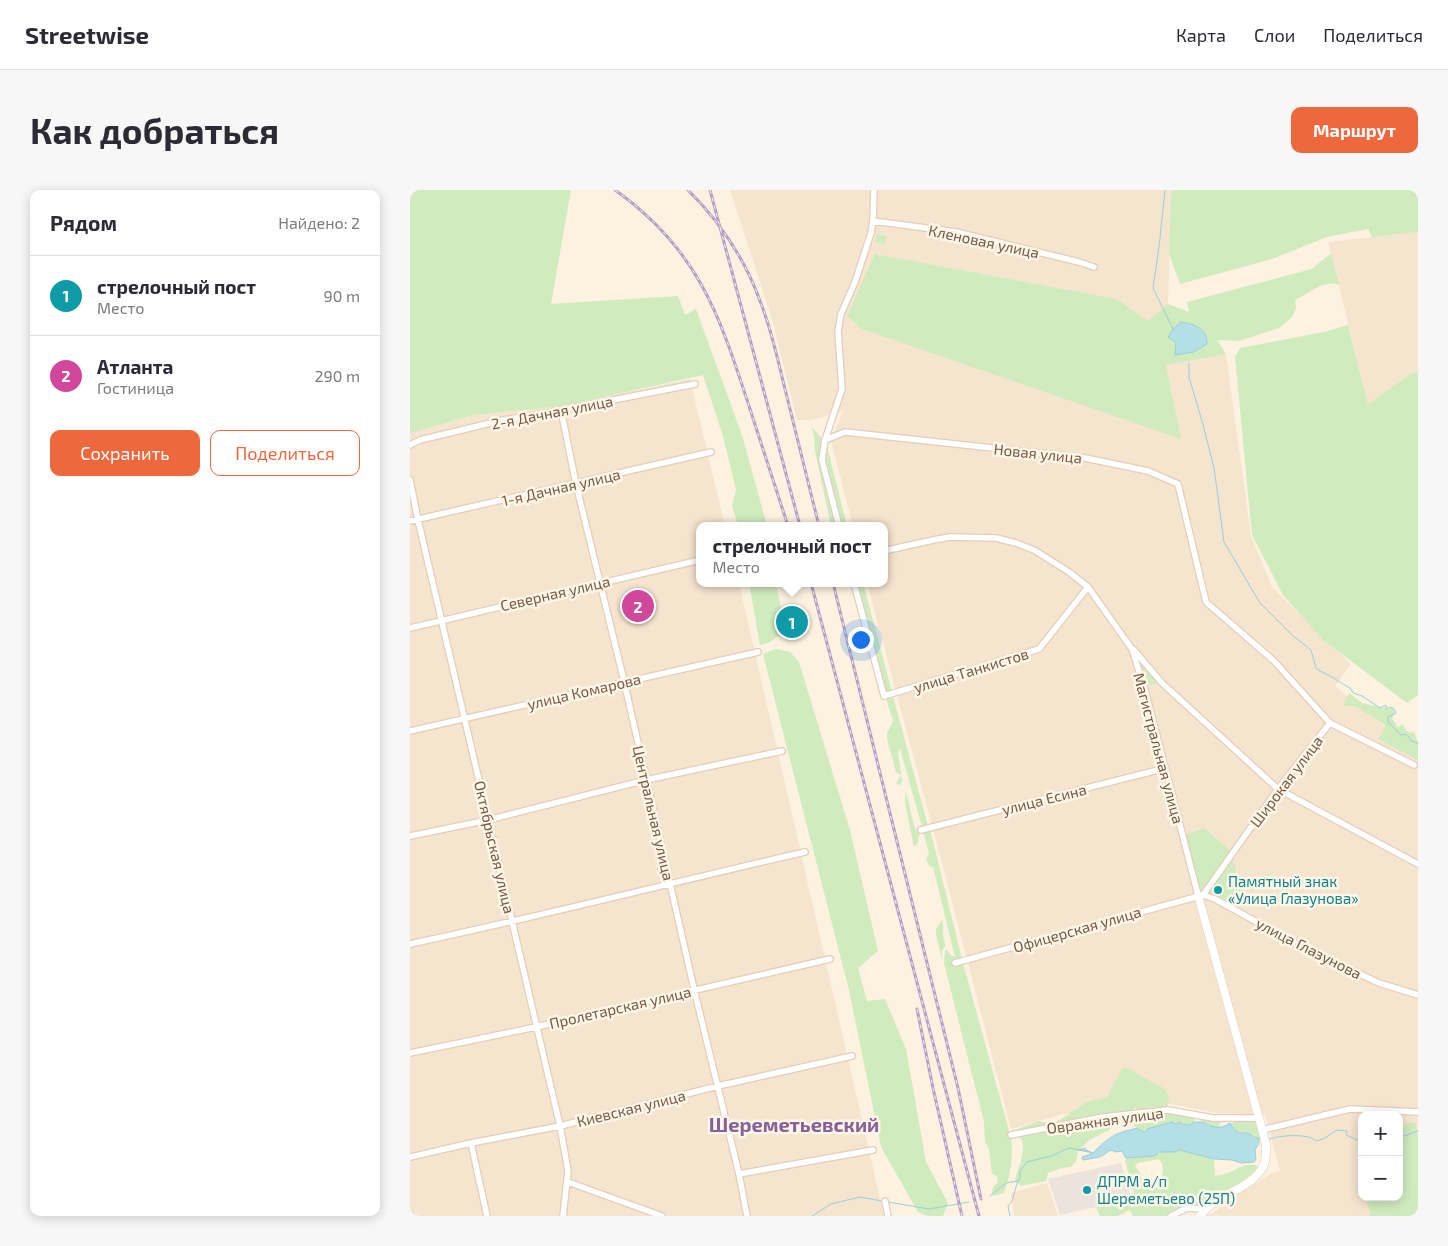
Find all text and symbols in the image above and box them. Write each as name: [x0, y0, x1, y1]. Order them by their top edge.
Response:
text: Streetwise: [25, 20, 149, 49]
text: Карта: [1176, 24, 1226, 46]
text: Слои: [1254, 24, 1295, 46]
text: Поделиться: [1323, 24, 1423, 46]
button: Маршрут: [1291, 107, 1418, 153]
text: Как добраться: [30, 109, 279, 151]
text: Рядом: [50, 210, 117, 235]
text: Найдено: 2: [278, 213, 360, 232]
street label: Кленовая улица: [927, 220, 1041, 263]
text: стрелочный пост: [97, 275, 256, 298]
text: 1: [63, 286, 69, 305]
text: 90 m: [324, 286, 360, 305]
text: Место: [97, 298, 144, 317]
text: Атланта: [97, 355, 173, 378]
text: 2: [61, 366, 71, 385]
text: 290 m: [315, 366, 360, 385]
text: Гостиница: [97, 378, 174, 397]
street label: 2-я Дачная улица: [490, 391, 615, 434]
button: Сохранить: [50, 430, 200, 476]
button: Поделиться: [210, 430, 360, 476]
street label: Новая улица: [993, 439, 1083, 468]
street label: 1-я Дачная улица: [500, 465, 622, 510]
popup: [696, 522, 888, 587]
text: стрелочный пост: [713, 534, 872, 557]
text: Место: [713, 557, 760, 576]
street label: Северная улица: [498, 572, 612, 615]
pin: 2: [622, 587, 654, 625]
pin: 1: [776, 603, 808, 641]
your location: [848, 627, 874, 653]
street label: улица Танкистов: [911, 644, 1031, 697]
street label: улица Комарова: [525, 669, 643, 714]
street label: Магистральная улица: [1129, 671, 1188, 826]
street label: Широкая улица: [1246, 732, 1327, 831]
street label: Центральная улица: [629, 744, 678, 883]
street label: Октябрьская улица: [470, 779, 519, 915]
street label: улица Есина: [1000, 780, 1088, 819]
place label: Памятный знак «Улица Глазунова»: [1228, 872, 1358, 908]
marker: Памятный знак «Улица Глазунова»: [1212, 884, 1224, 896]
street label: Офицерская улица: [1011, 902, 1143, 957]
street label: улица Глазунова: [1253, 914, 1365, 983]
street label: Пролетарская улица: [547, 982, 693, 1033]
street label: Киевская улица: [575, 1086, 687, 1131]
street label: Овражная улица: [1046, 1103, 1165, 1138]
map controls: [1358, 1111, 1403, 1201]
button: +: [1358, 1111, 1403, 1156]
district label: Шереметьевский: [709, 1112, 879, 1136]
button: −: [1358, 1156, 1403, 1201]
place label: ДПРМ а/п Шереметьево (25П): [1097, 1172, 1235, 1207]
marker: ДПРМ а/п Шереметьево (25П): [1081, 1184, 1093, 1196]

